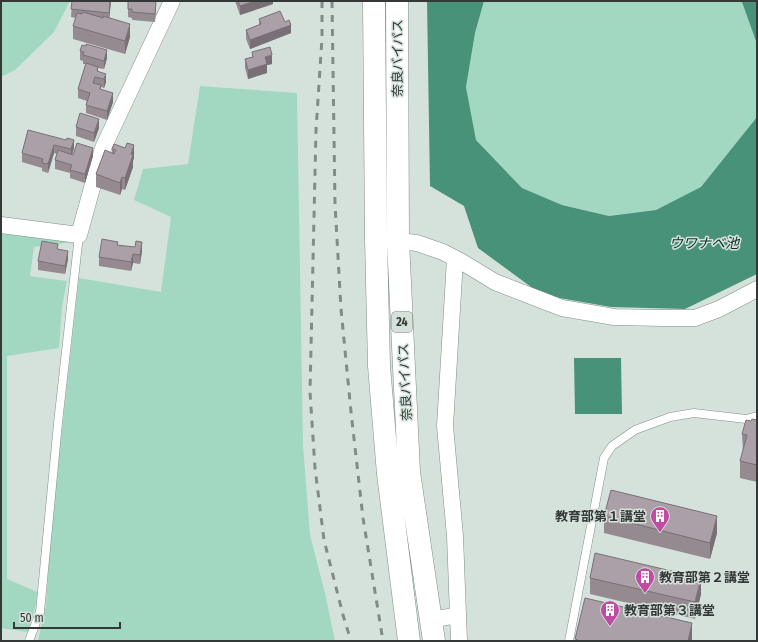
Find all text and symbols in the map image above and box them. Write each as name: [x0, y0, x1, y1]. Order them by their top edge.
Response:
street label: 奈良バイパス: [390, 19, 405, 97]
water label: ウワナベ池: [669, 235, 741, 252]
road number: 24: [392, 312, 412, 332]
street label: 奈良バイパス: [395, 343, 415, 421]
building icon: 教育部第１講堂: [649, 505, 671, 533]
place label: 教育部第１講堂: [555, 509, 646, 524]
building icon: 教育部第２講堂: [634, 566, 656, 594]
place label: 教育部第２講堂: [659, 570, 750, 585]
building icon: 教育部第３講堂: [599, 599, 621, 627]
place label: 教育部第３講堂: [624, 603, 715, 618]
scale bar: [14, 604, 120, 630]
text: 50 m: [20, 611, 44, 625]

